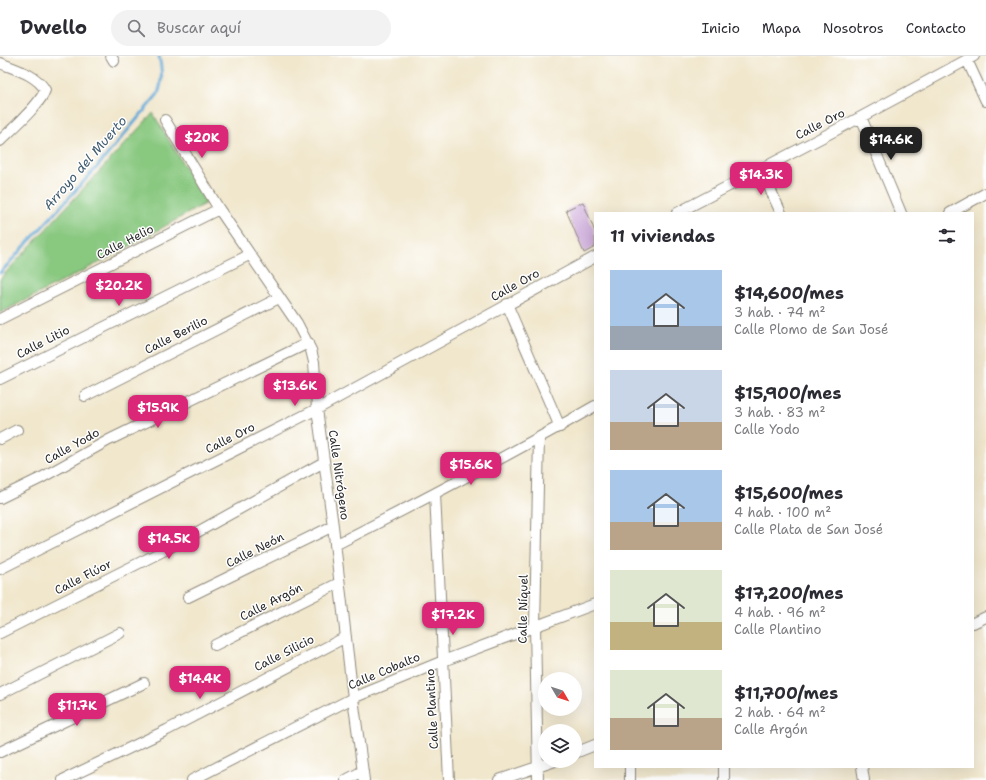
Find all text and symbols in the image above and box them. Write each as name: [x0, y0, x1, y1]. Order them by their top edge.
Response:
search box: [111, 10, 391, 46]
text: Dwello: [20, 15, 87, 40]
icon: search: [125, 17, 147, 39]
text: Buscar aquí: [157, 18, 241, 38]
text: Inicio: [702, 19, 740, 37]
text: Mapa: [762, 19, 801, 37]
text: Nosotros: [823, 19, 884, 37]
text: Contacto: [906, 19, 966, 37]
street label: Calle Oro: [793, 105, 847, 143]
water label: Arroyo del Muerto: [40, 112, 130, 213]
pin: $20K: [178, 125, 226, 159]
pin: $14.6K: [858, 127, 924, 161]
text: $20K: [184, 129, 220, 146]
text: $14.6K: [869, 131, 913, 148]
pin: $14.3K: [728, 162, 794, 196]
text: $14.3K: [739, 166, 783, 183]
street label: Calle Helio: [94, 221, 156, 263]
text: 11 viviendas: [610, 225, 715, 247]
icon: filters: [936, 225, 958, 247]
street label: Calle Oro: [488, 265, 542, 305]
pin: $20.2K: [86, 273, 152, 307]
text: $20.2K: [95, 277, 143, 294]
text: $14,600/mes: [734, 282, 844, 304]
icon: home: [642, 286, 690, 334]
text: 3 hab. · 74 m²: [734, 304, 826, 321]
street label: Calle Berilio: [142, 312, 210, 358]
text: Calle Plomo de San José: [734, 321, 888, 338]
street label: Calle Litio: [14, 322, 72, 362]
pin: $13.6K: [262, 373, 328, 407]
text: $13.6K: [273, 377, 317, 394]
text: $15,900/mes: [734, 382, 841, 404]
icon: home: [642, 386, 690, 434]
pin: $15.9K: [125, 395, 191, 429]
text: $15.9K: [137, 399, 179, 416]
text: 3 hab. · 83 m²: [734, 404, 825, 421]
street label: Calle Oro: [203, 419, 257, 457]
text: Calle Yodo: [734, 421, 800, 438]
street label: Calle Yodo: [42, 424, 102, 468]
street label: Calle Nitrógeno: [325, 429, 353, 521]
pin: $15.6K: [438, 452, 504, 486]
text: $15.6K: [449, 456, 493, 473]
text: $15,600/mes: [734, 482, 843, 504]
icon: home: [642, 486, 690, 534]
text: 4 hab. · 100 m²: [734, 504, 831, 521]
text: Calle Plata de San José: [734, 521, 883, 538]
pin: $14.5K: [136, 526, 202, 560]
street label: Calle Neón: [223, 529, 287, 571]
text: $14.5K: [147, 530, 191, 547]
street label: Calle Flúor: [52, 556, 115, 598]
street label: Calle Níquel: [514, 574, 532, 644]
street label: Calle Argón: [237, 579, 305, 625]
text: $17,200/mes: [734, 582, 843, 604]
icon: home: [642, 586, 690, 634]
pin: $17.2K: [420, 602, 486, 636]
text: 4 hab. · 96 m²: [734, 604, 826, 621]
text: $17.2K: [431, 606, 475, 623]
text: Calle Plantino: [734, 621, 821, 638]
street label: Calle Silicio: [251, 631, 317, 675]
street label: Calle Cobalto: [345, 649, 423, 693]
pin: $14.4K: [167, 666, 233, 700]
street label: Calle Plantino: [422, 668, 442, 750]
text: $14.4K: [178, 670, 222, 687]
north arrow: [538, 672, 582, 716]
map controls: [538, 672, 582, 768]
text: $11,700/mes: [734, 682, 838, 704]
icon: home: [642, 686, 690, 734]
pin: $11.7K: [44, 693, 110, 727]
text: $11.7K: [57, 697, 97, 714]
text: 2 hab. · 64 m²: [734, 704, 826, 721]
text: Calle Argón: [734, 721, 808, 738]
button: layers: [538, 724, 582, 768]

